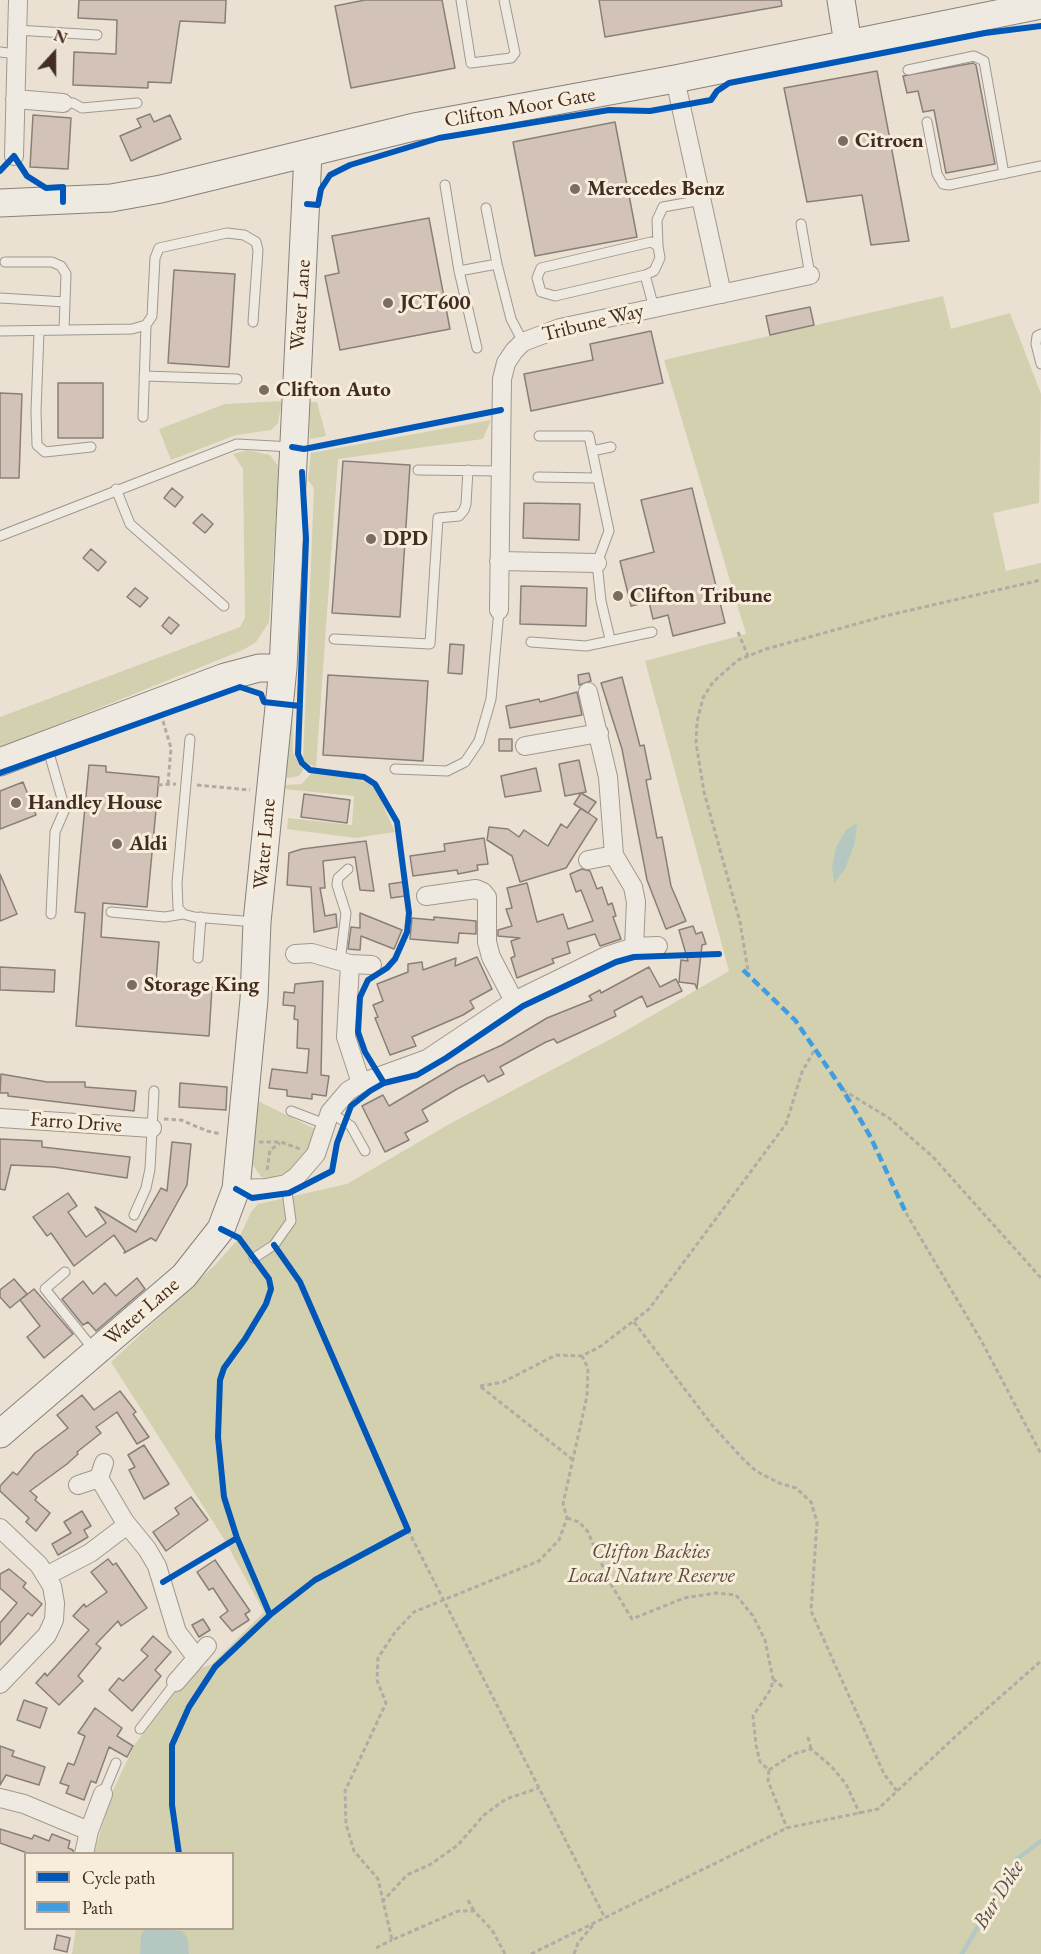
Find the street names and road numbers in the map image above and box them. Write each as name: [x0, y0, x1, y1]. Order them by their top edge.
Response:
street label: Clifton Moor Gate: [442, 82, 598, 134]
street label: Water Lane: [285, 259, 317, 351]
street label: Tribune Way: [540, 298, 646, 348]
street label: Water Lane: [248, 797, 282, 891]
street label: Farro Drive: [29, 1107, 123, 1139]
street label: Water Lane: [99, 1272, 185, 1352]

